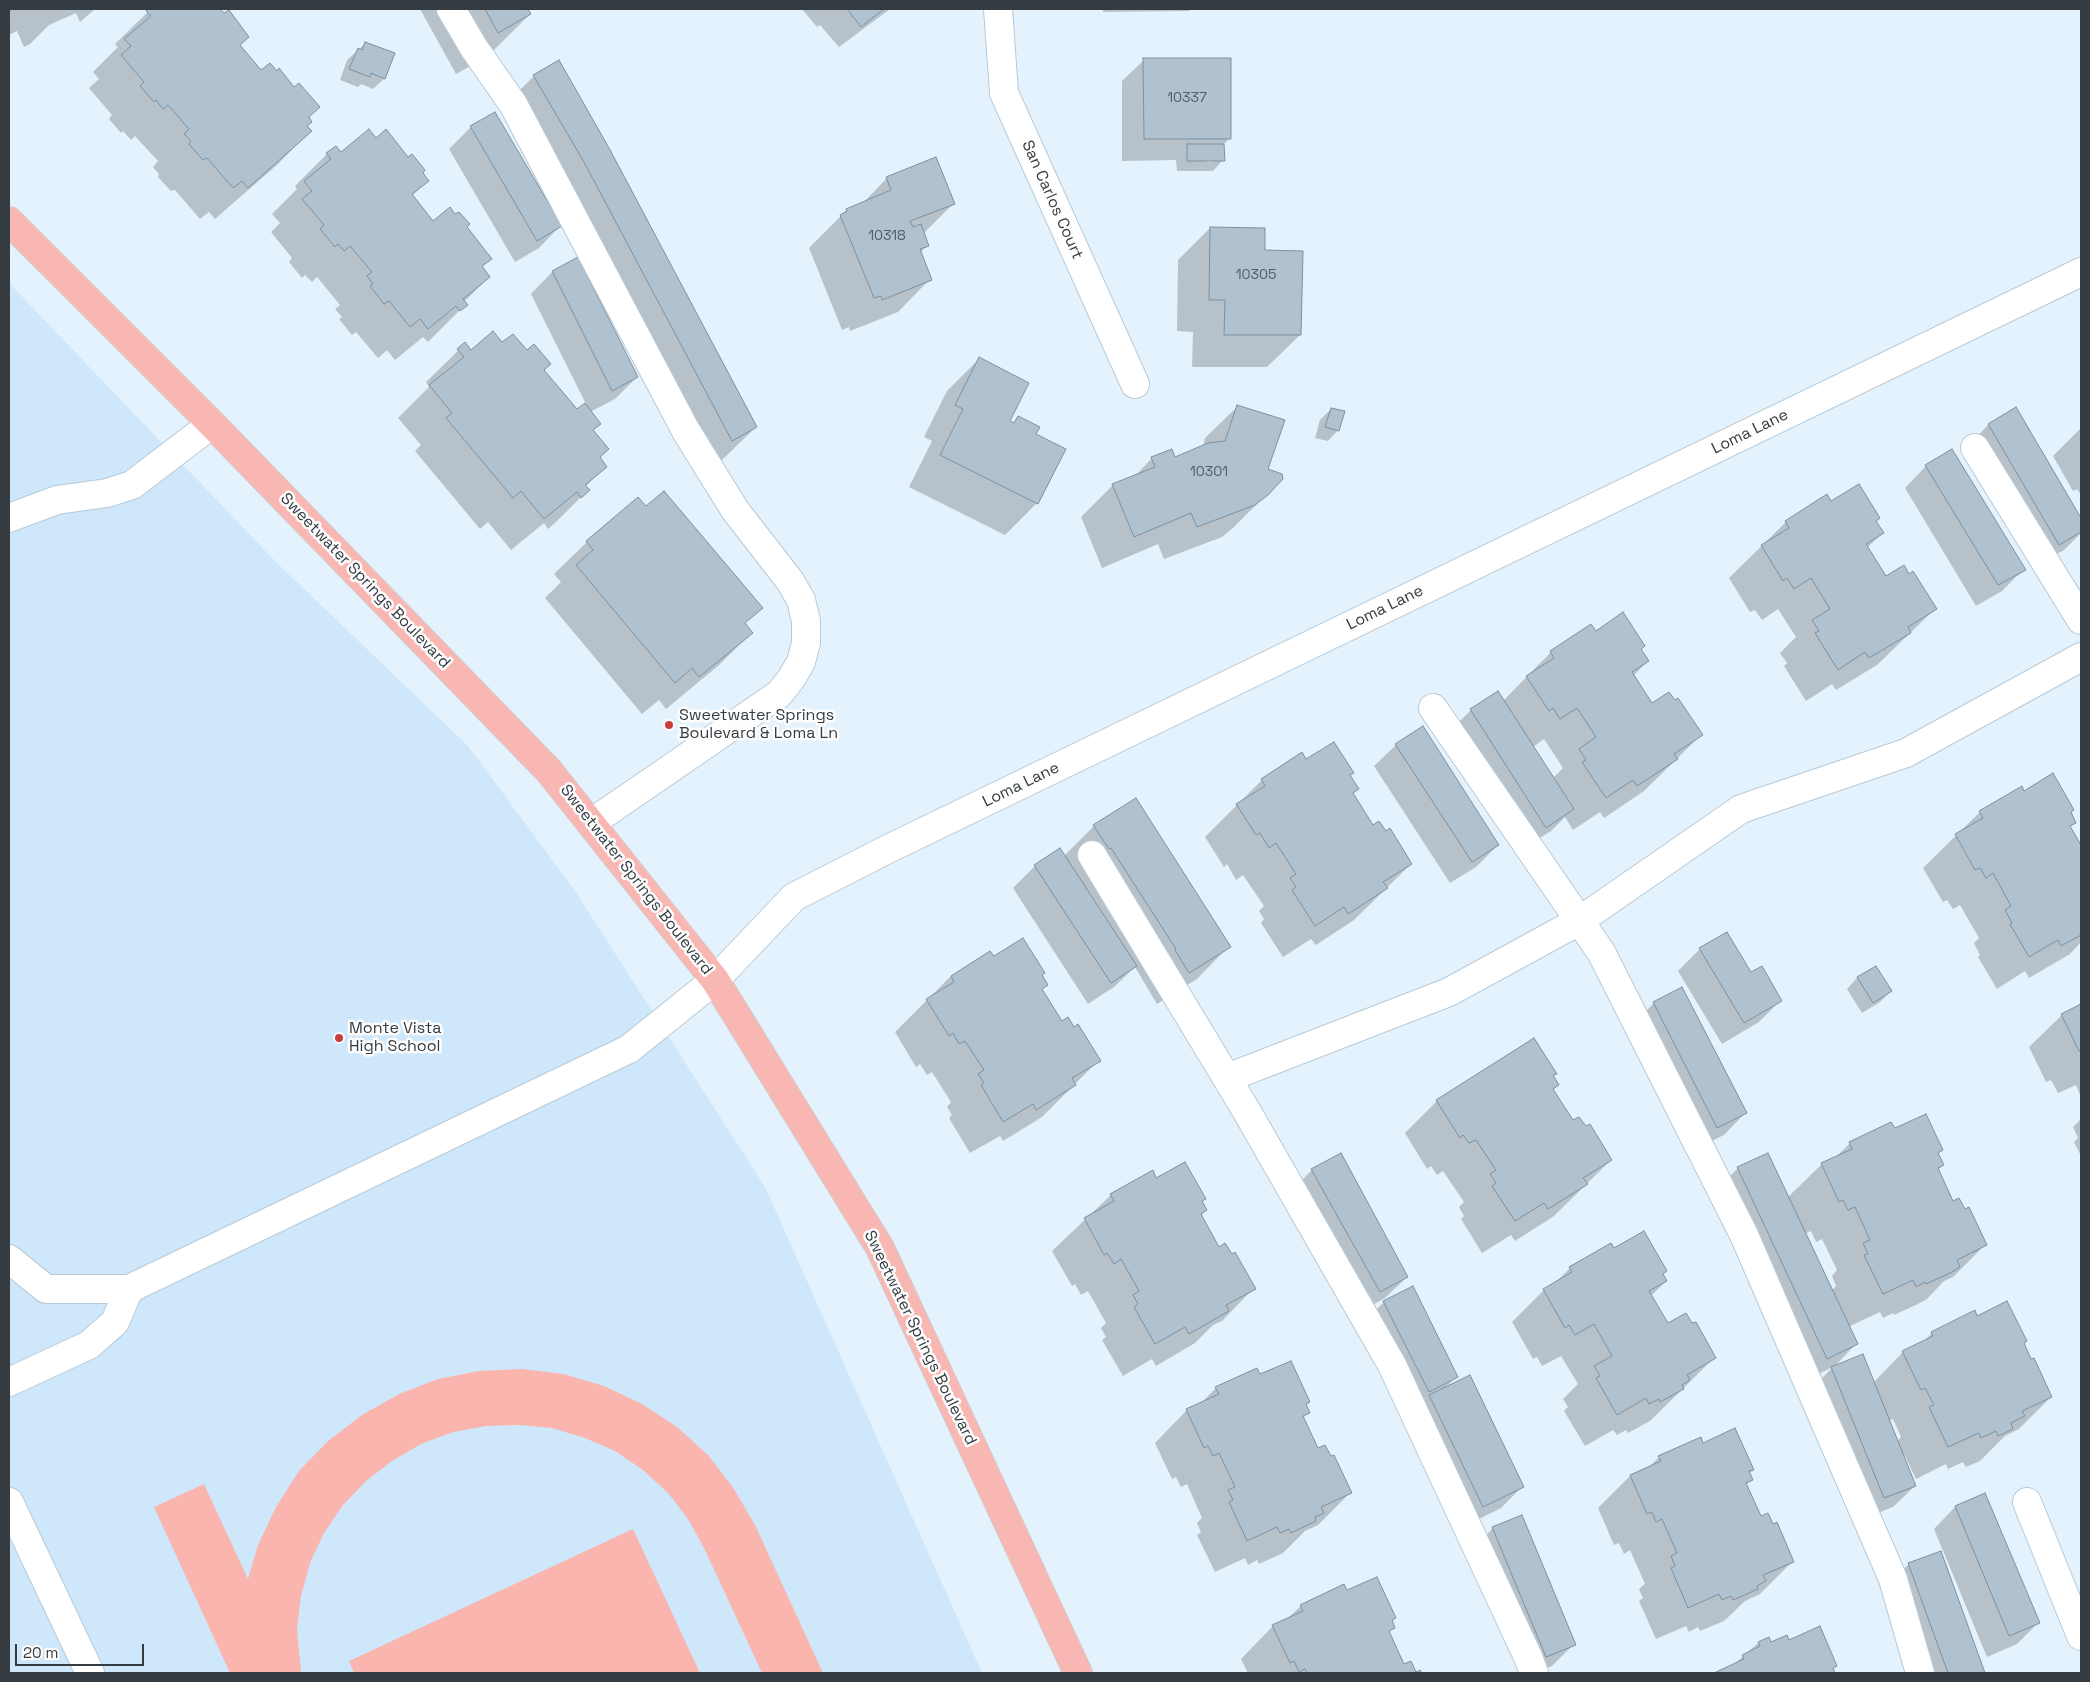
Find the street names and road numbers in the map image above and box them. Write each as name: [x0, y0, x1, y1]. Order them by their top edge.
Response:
street label: San Carlos Court: [1017, 138, 1087, 262]
street label: Loma Lane: [1709, 405, 1791, 459]
street label: Sweetwater Springs Boulevard: [276, 489, 454, 673]
street label: Loma Lane: [1344, 581, 1426, 635]
street label: Loma Lane: [980, 758, 1062, 812]
street label: Sweetwater Springs Boulevard: [556, 781, 716, 979]
street label: Sweetwater Springs Boulevard: [860, 1228, 980, 1448]

